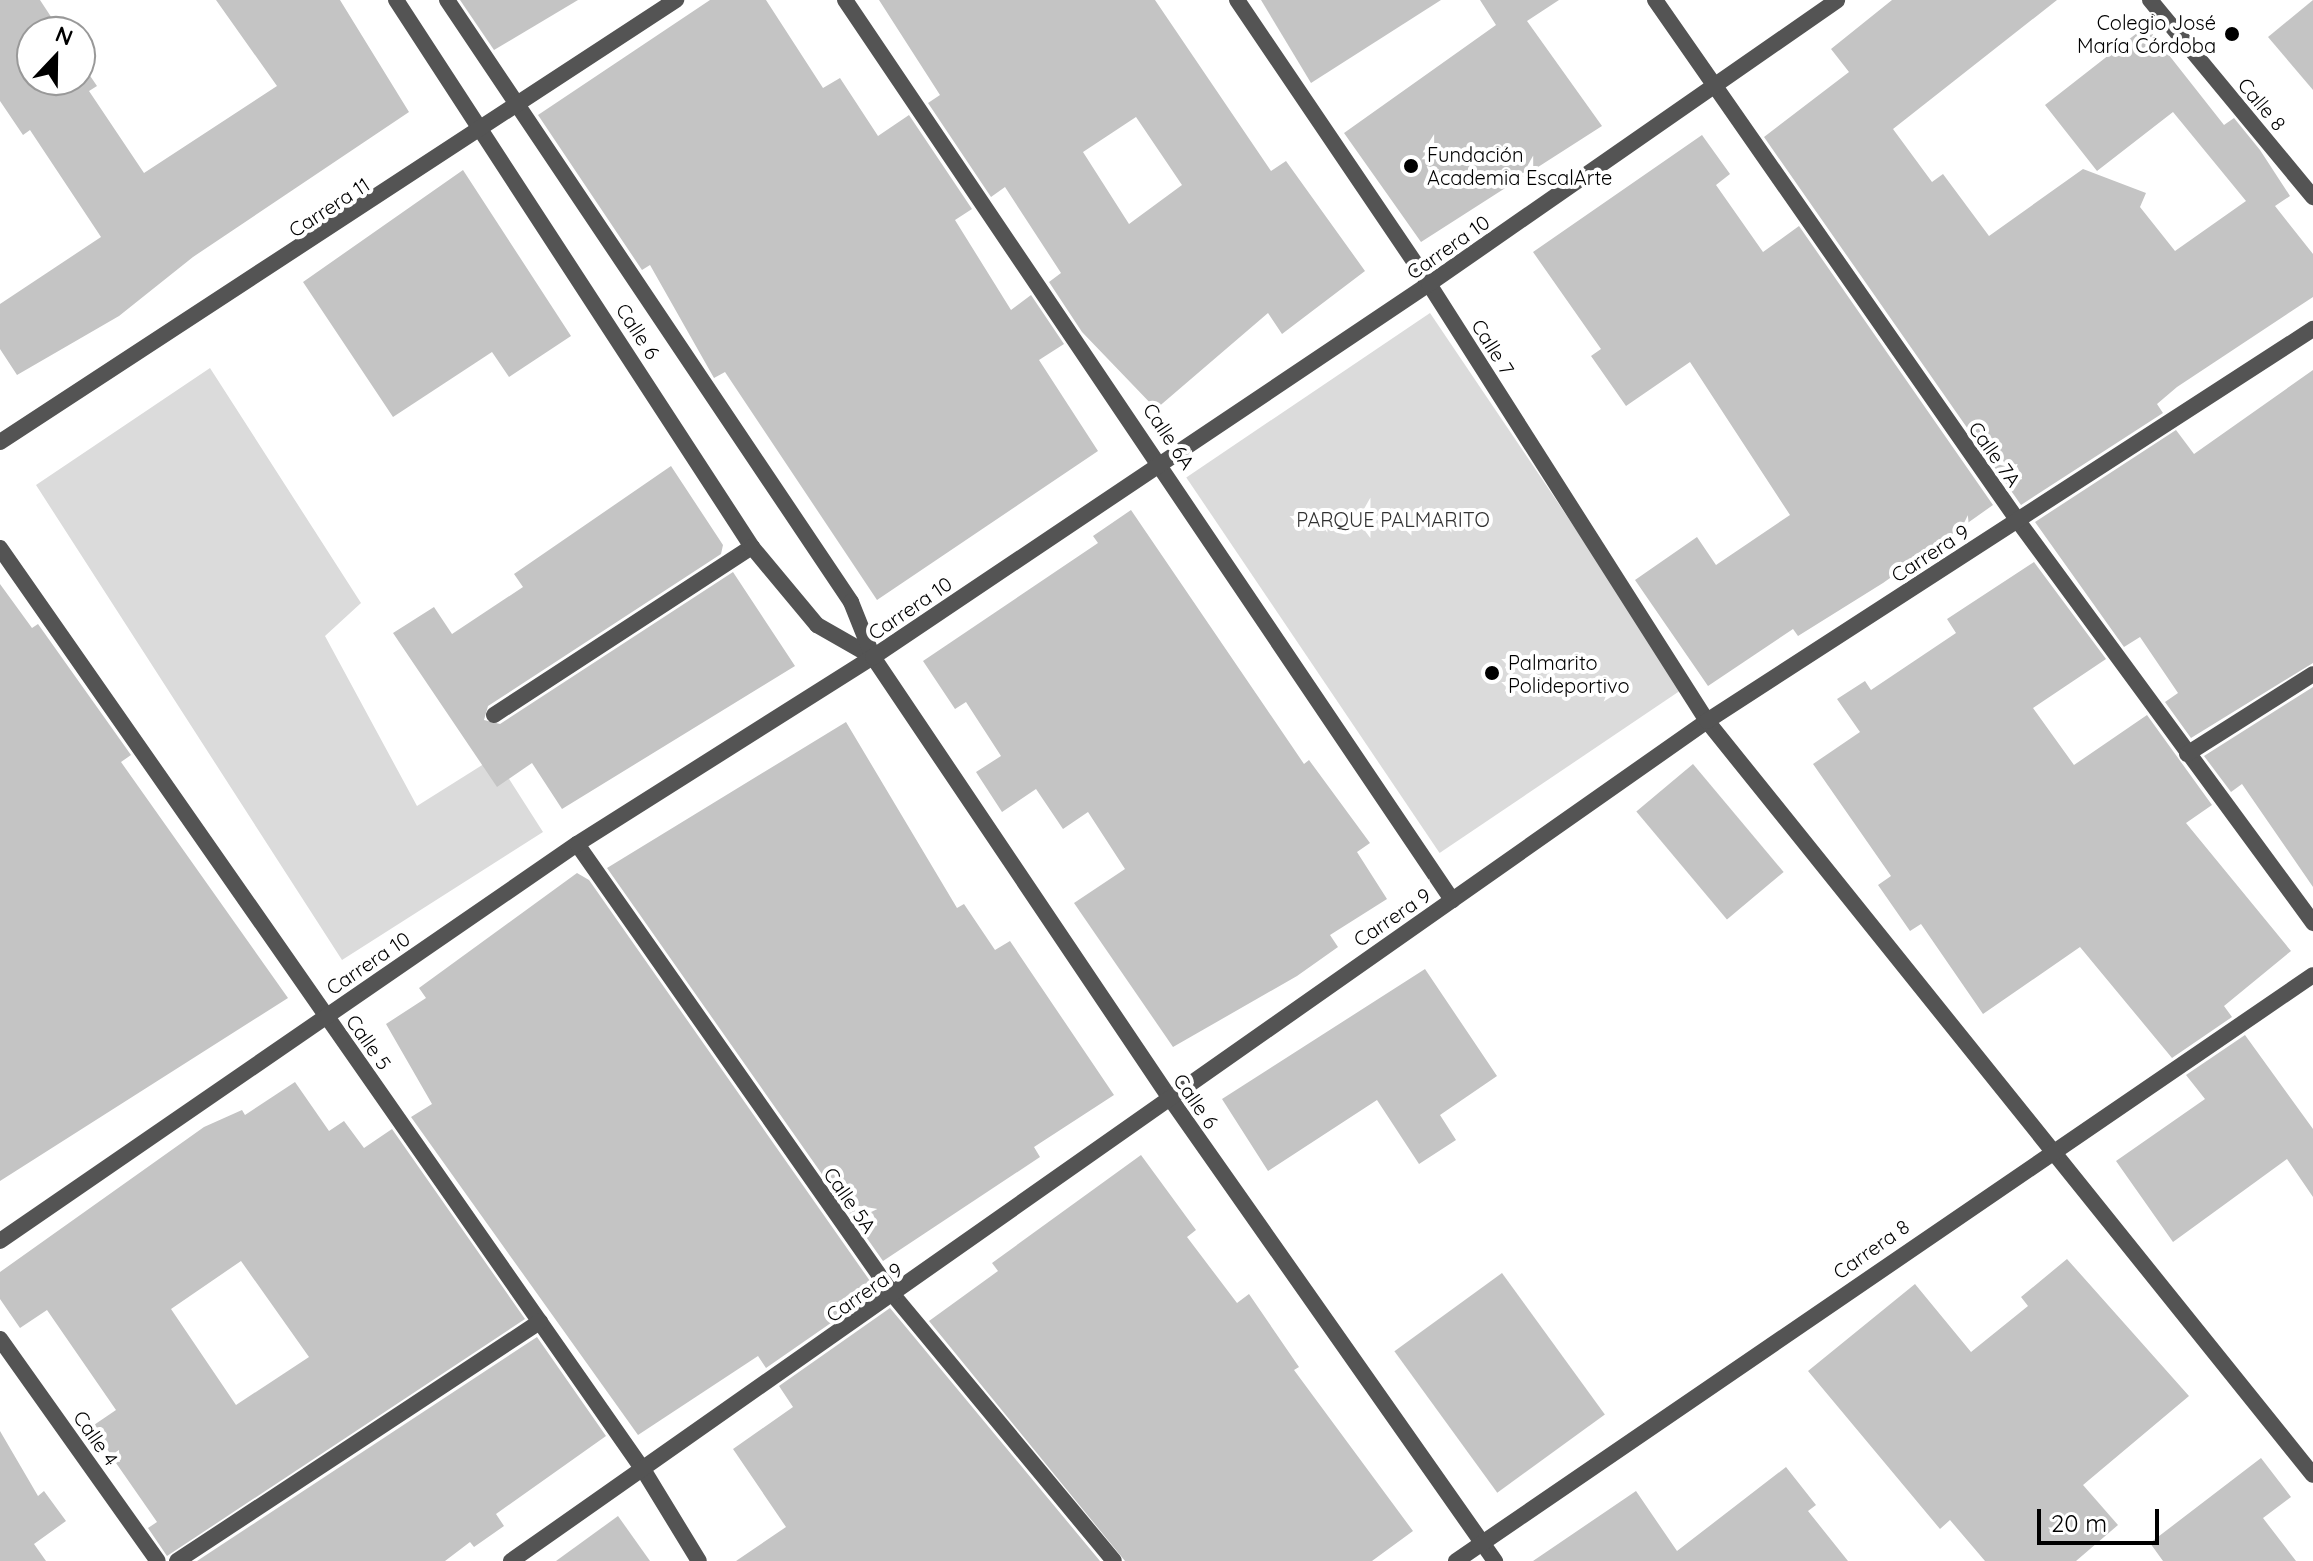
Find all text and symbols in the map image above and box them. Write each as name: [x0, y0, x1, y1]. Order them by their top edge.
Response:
place label: Colegio José María Córdoba: [2077, 10, 2216, 57]
north arrow: [16, 16, 96, 96]
text: N: [51, 20, 77, 52]
marker: Colegio José María Córdoba: [2223, 25, 2241, 43]
street label: Calle 8: [2233, 73, 2291, 135]
place label: Fundación Academia EscalArte: [1427, 142, 1612, 189]
marker: Fundación Academia EscalArte: [1402, 157, 1420, 175]
street label: Carrera 11: [284, 172, 374, 242]
street label: Carrera 10: [1402, 210, 1494, 284]
street label: Calle 6: [611, 299, 665, 363]
street label: Calle 7: [1467, 315, 1519, 379]
street label: Calle 6A: [1138, 398, 1200, 474]
street label: Calle 7A: [1964, 417, 2026, 491]
park label: PARQUE PALMARITO: [1296, 507, 1490, 531]
street label: Carrera 9: [1887, 519, 1973, 587]
street label: Carrera 10: [864, 571, 956, 645]
place label: Palmarito Polideportivo: [1508, 650, 1630, 697]
marker: Palmarito Polideportivo: [1483, 664, 1501, 682]
street label: Carrera 9: [1349, 883, 1435, 951]
street label: Carrera 10: [322, 926, 414, 1000]
street label: Calle 5: [341, 1010, 397, 1074]
street label: Calle 6: [1168, 1069, 1224, 1133]
street label: Calle 5A: [819, 1162, 881, 1238]
street label: Carrera 8: [1828, 1214, 1914, 1284]
street label: Carrera 9: [821, 1257, 907, 1327]
street label: Calle 4: [69, 1406, 123, 1470]
scale bar: [2041, 1493, 2163, 1543]
text: 20 m: [2051, 1508, 2107, 1538]

